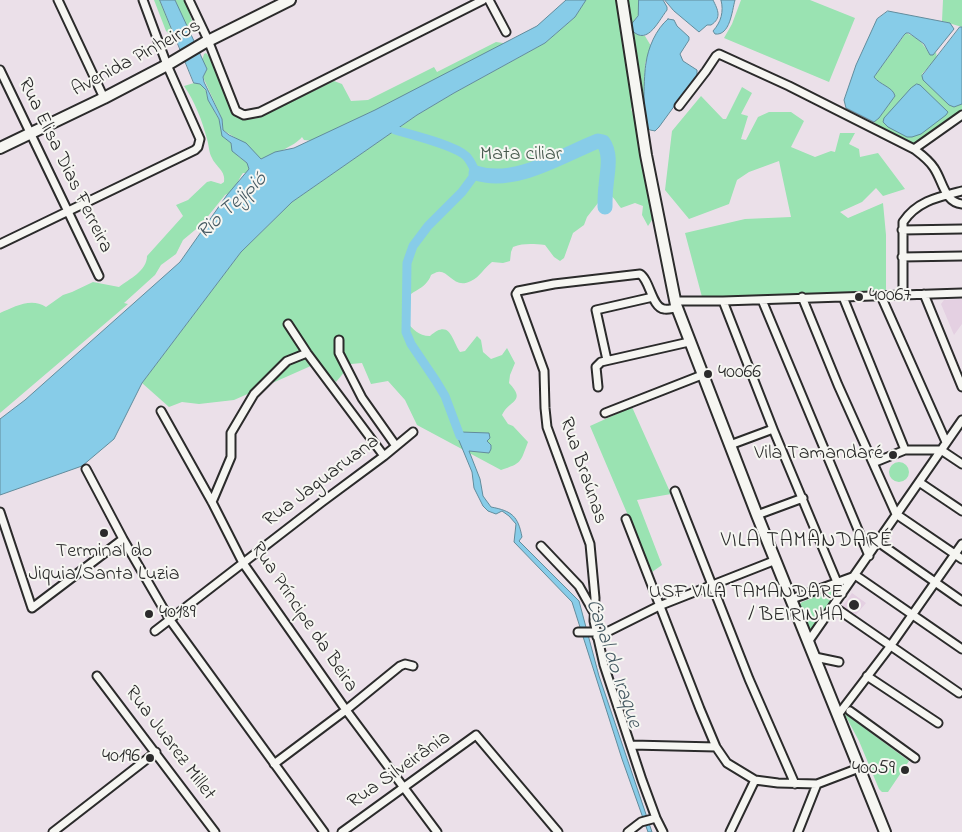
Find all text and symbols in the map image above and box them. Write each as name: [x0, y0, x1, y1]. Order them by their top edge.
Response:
street label: Avenida Pinheiros: [68, 15, 206, 103]
street label: Rua Elisa Dias Ferreira: [11, 75, 117, 257]
park label: Mata ciliar: [480, 144, 562, 168]
water label: Rio Tejipió: [193, 168, 273, 246]
place label: 40067: [869, 285, 912, 309]
marker: 40067: [853, 291, 865, 303]
place label: 40066: [718, 362, 761, 386]
marker: 40066: [702, 368, 714, 380]
street label: Rua Braúnas: [553, 415, 611, 527]
street label: Rua Jaguaruana: [259, 431, 385, 533]
place label: Vila Tamandaré: [754, 443, 883, 467]
marker: Vila Tamandaré: [887, 449, 899, 461]
marker: Terminal do Jiquia/Santa Luzia: [98, 527, 110, 539]
district label: VILA TAMANDARÉ: [719, 530, 895, 556]
street label: Rua Príncipe da Beira: [244, 538, 362, 698]
place label: Terminal do Jiquia/Santa Luzia: [28, 541, 180, 588]
place label: USF VILA TAMANDARE / BEIRINHA: [649, 582, 843, 629]
water label: Canal do Iraque: [578, 596, 646, 732]
marker: USF VILA TAMANDARE / BEIRINHA: [847, 598, 861, 612]
place label: 40189: [159, 602, 196, 626]
marker: 40189: [143, 608, 155, 620]
street label: Rua Juarez Millet: [118, 682, 220, 806]
street label: Rua Silveirânia: [344, 727, 456, 815]
place label: 40196: [102, 746, 140, 770]
marker: 40196: [144, 752, 156, 764]
place label: 40059: [852, 758, 895, 782]
marker: 40059: [899, 764, 911, 776]

